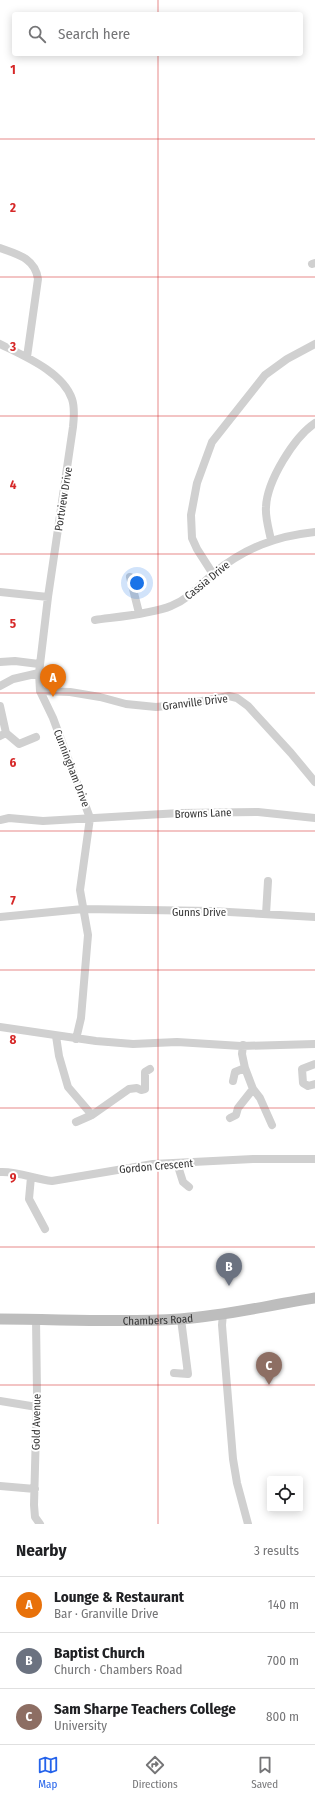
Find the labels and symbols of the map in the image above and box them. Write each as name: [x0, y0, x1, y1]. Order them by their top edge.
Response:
text: 1: [10, 62, 16, 77]
text: 2: [9, 200, 16, 215]
text: 3: [9, 339, 16, 354]
street label: Portview Drive: [52, 466, 75, 532]
text: 4: [10, 477, 17, 492]
street label: Cassia Drive: [182, 558, 232, 602]
your location: [127, 573, 147, 593]
text: 5: [10, 616, 16, 631]
pin: A: [40, 664, 66, 697]
street label: Granville Drive: [162, 692, 228, 713]
street label: Cunningham Drive: [51, 728, 92, 809]
text: 6: [10, 755, 17, 770]
street label: Browns Lane: [174, 806, 232, 821]
text: 7: [10, 893, 16, 908]
street label: Gunns Drive: [172, 906, 226, 919]
text: 8: [10, 1032, 17, 1047]
street label: Gordon Crescent: [119, 1157, 194, 1176]
text: 9: [10, 1170, 17, 1185]
pin: B: [216, 1253, 242, 1286]
street label: Chambers Road: [123, 1312, 194, 1328]
pin: C: [256, 1352, 282, 1385]
street label: Gold Avenue: [30, 1394, 43, 1450]

